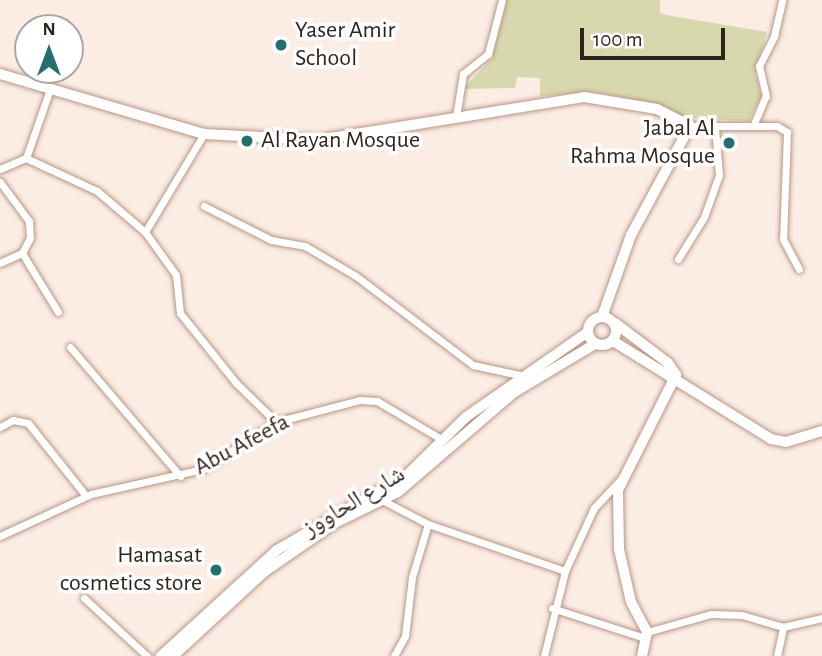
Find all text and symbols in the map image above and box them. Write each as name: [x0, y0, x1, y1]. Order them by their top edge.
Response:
north arrow: [14, 14, 84, 84]
scale bar: [584, 14, 729, 58]
place label: Yaser Amir School: [295, 17, 395, 73]
text: N: [42, 20, 56, 39]
text: 100 m: [593, 29, 643, 50]
marker: Yaser Amir School: [273, 37, 289, 53]
place label: Jabal Al Rahma Mosque: [570, 115, 715, 171]
place label: Al Rayan Mosque: [261, 127, 420, 155]
marker: Al Rayan Mosque: [239, 133, 255, 149]
marker: Jabal Al Rahma Mosque: [721, 135, 737, 151]
street label: Abu Afeefa: [190, 408, 294, 482]
street label: شارع الحاووز: [298, 460, 410, 544]
place label: Hamasat cosmetics store: [60, 542, 202, 598]
marker: Hamasat cosmetics store: [208, 562, 224, 578]

